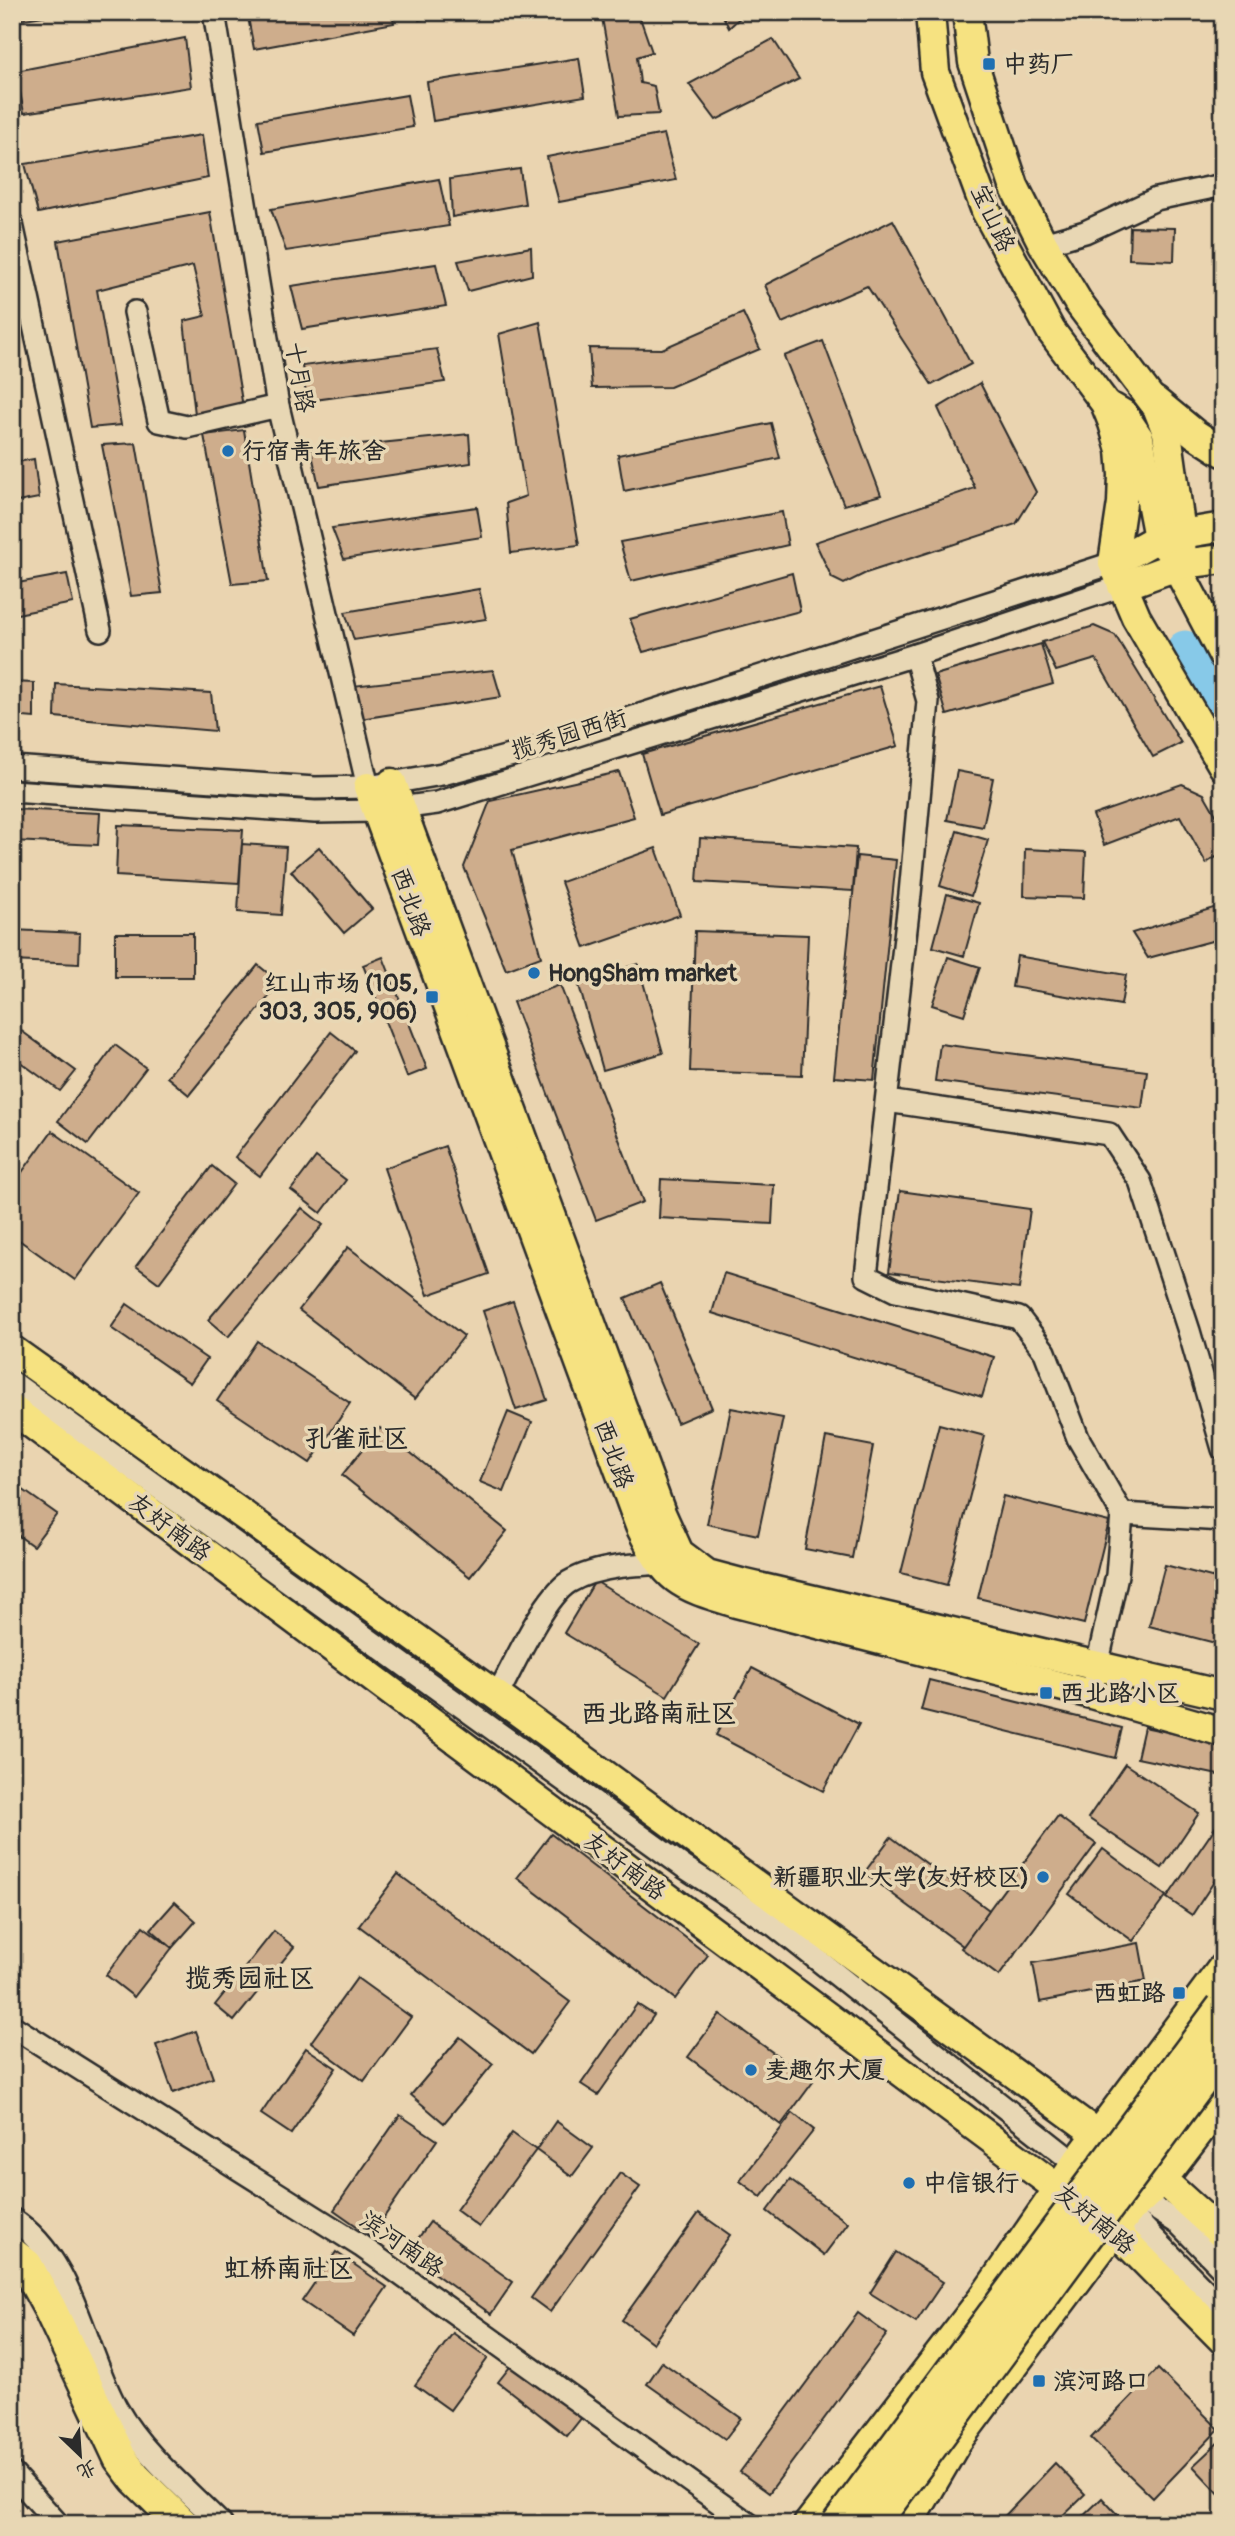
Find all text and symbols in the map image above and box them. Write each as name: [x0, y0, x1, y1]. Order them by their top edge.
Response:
place label: 中药厂: [1003, 50, 1075, 79]
marker: 中药厂: [981, 56, 997, 72]
street label: 宝山路: [964, 179, 1021, 257]
street label: 十月路: [279, 339, 320, 415]
place label: 行宿青年旅舍: [242, 437, 386, 466]
marker: 行宿青年旅舍: [220, 443, 236, 459]
street label: 揽秀园西街: [508, 703, 631, 766]
street label: 西北路: [385, 863, 436, 941]
place label: HongSham market: [548, 959, 738, 988]
marker: HongSham market: [526, 965, 542, 981]
place label: 红山市场 (105, 303, 305, 906): [259, 969, 418, 1026]
marker: 红山市场 (105, 303, 305, 906): [424, 989, 440, 1005]
street label: 西北路: [588, 1415, 639, 1493]
district label: 孔雀社区: [305, 1423, 409, 1455]
street label: 友好南路: [123, 1487, 217, 1568]
place label: 西北路小区: [1060, 1679, 1180, 1708]
marker: 西北路小区: [1038, 1685, 1054, 1701]
district label: 西北路南社区: [581, 1698, 737, 1730]
street label: 友好南路: [578, 1826, 672, 1907]
place label: 新疆职业大学(友好校区): [773, 1863, 1029, 1892]
marker: 新疆职业大学(友好校区): [1035, 1869, 1051, 1885]
district label: 揽秀园社区: [185, 1963, 315, 1995]
place label: 西虹路: [1093, 1979, 1166, 2008]
marker: 西虹路: [1171, 1985, 1187, 2001]
place label: 麦趣尔大厦: [765, 2056, 885, 2085]
marker: 麦趣尔大厦: [743, 2062, 759, 2078]
place label: 中信银行: [923, 2169, 1019, 2198]
marker: 中信银行: [901, 2175, 917, 2191]
street label: 友好南路: [1048, 2178, 1141, 2261]
street label: 滨河南路: [354, 2205, 449, 2284]
district label: 虹桥南社区: [224, 2253, 354, 2285]
place label: 滨河路口: [1053, 2367, 1149, 2396]
marker: 滨河路口: [1031, 2373, 1047, 2389]
north arrow: [46, 2420, 116, 2490]
text: 北: [73, 2455, 100, 2484]

